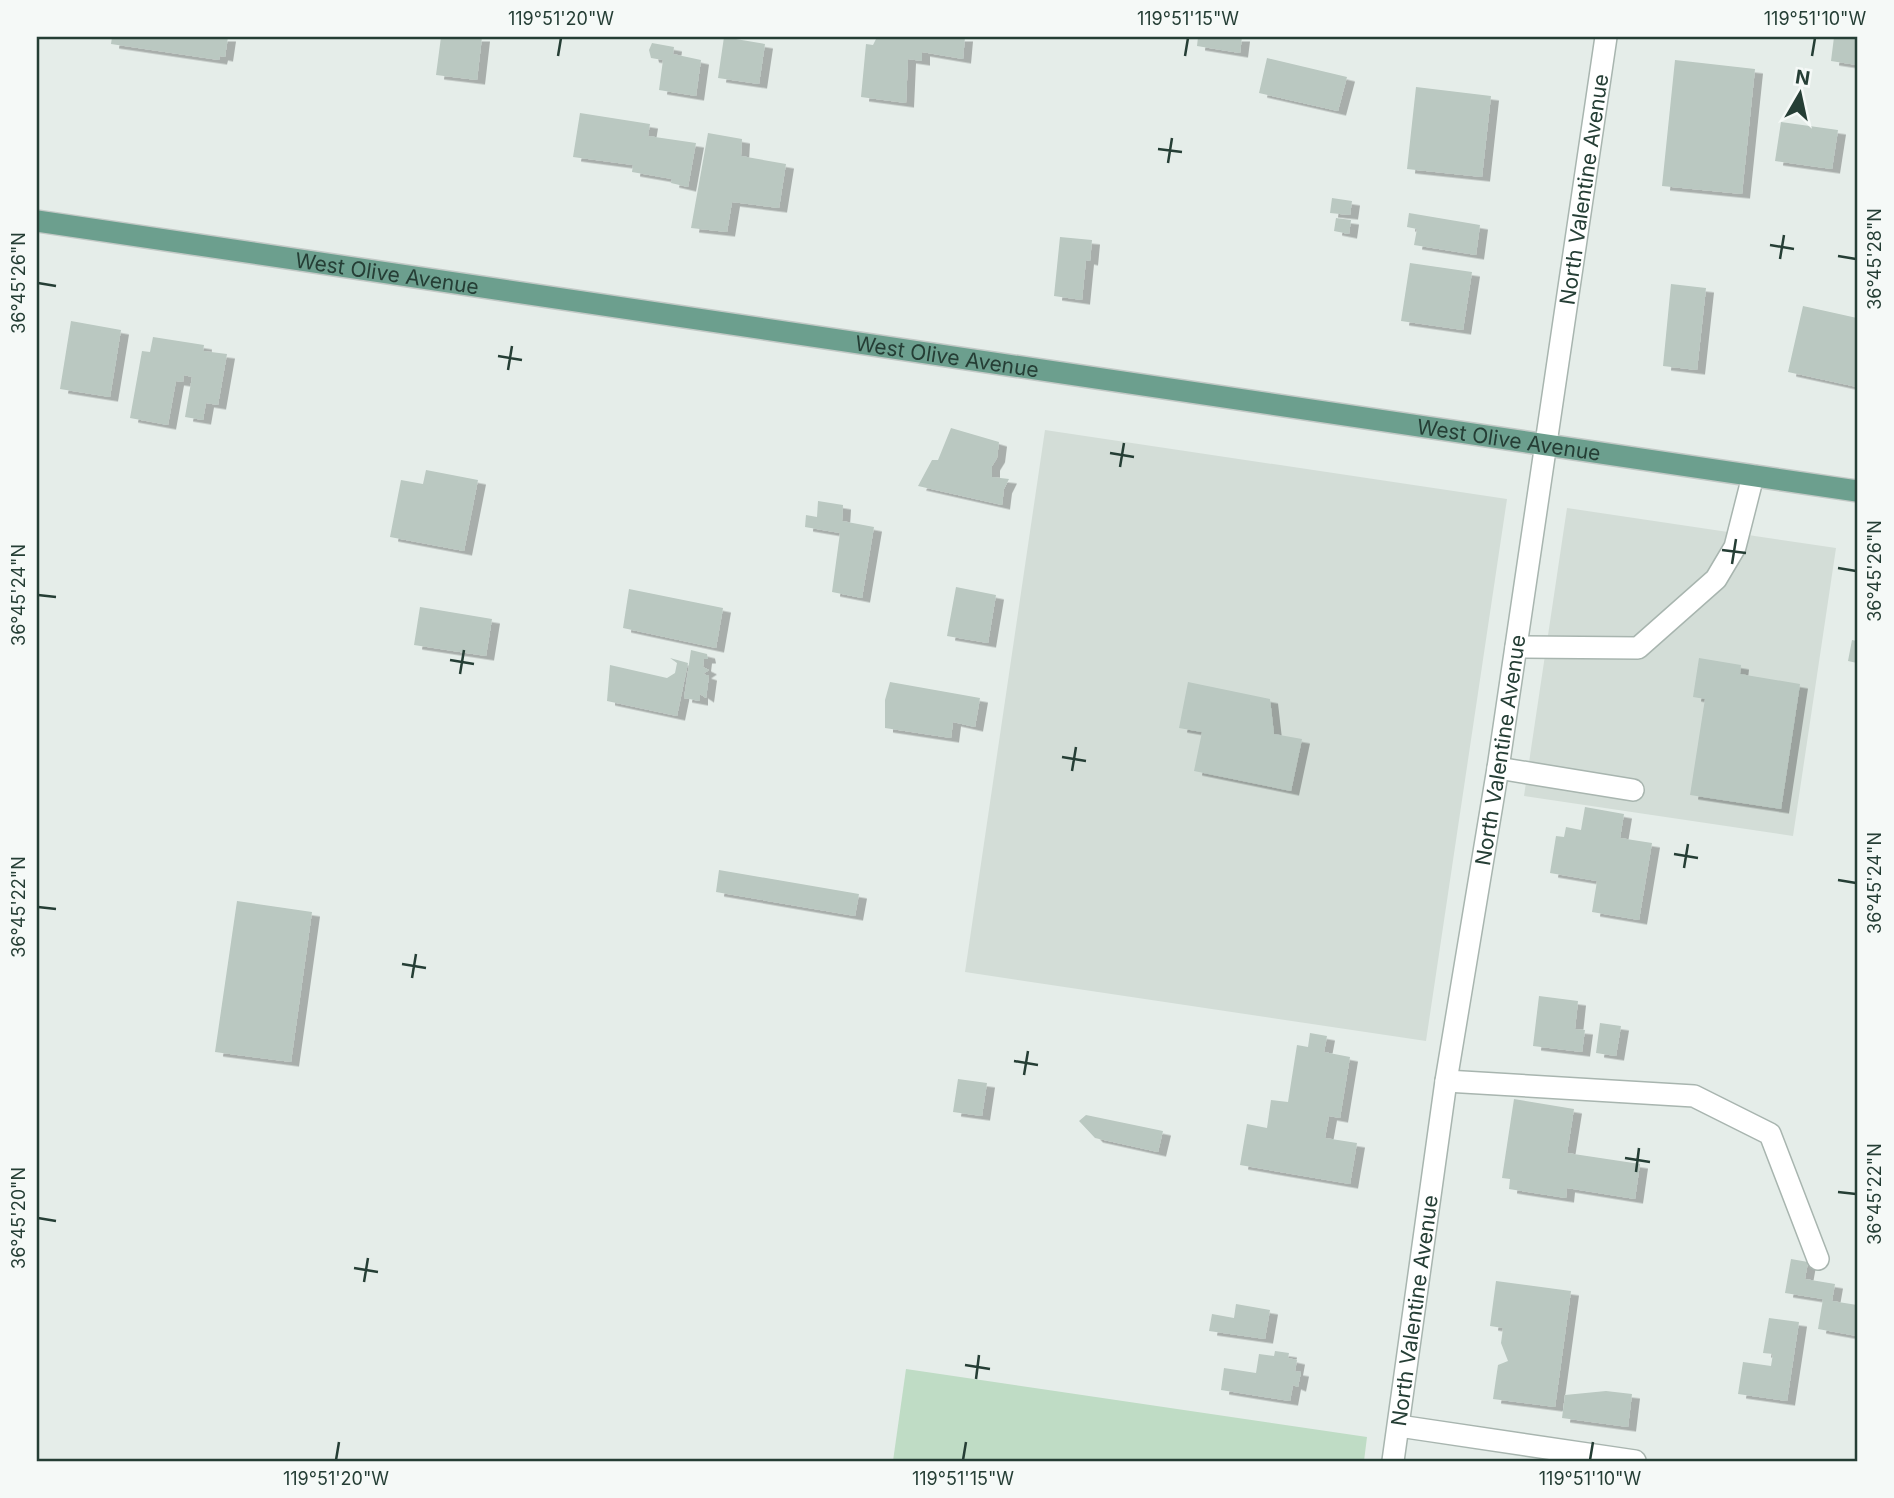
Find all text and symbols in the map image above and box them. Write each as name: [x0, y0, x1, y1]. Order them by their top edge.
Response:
text: 119°51'20"W: [508, 8, 614, 29]
text: 119°51'15"W: [1137, 8, 1239, 29]
text: 119°51'10"W: [1764, 8, 1866, 29]
north arrow: [1764, 60, 1834, 130]
text: N: [1794, 65, 1812, 90]
street label: North Valentine Avenue: [1554, 72, 1613, 306]
text: 36°45'28"N: [1864, 208, 1885, 310]
text: 36°45'26"N: [8, 232, 29, 334]
street label: West Olive Avenue: [294, 247, 481, 299]
street label: West Olive Avenue: [854, 330, 1041, 382]
street label: West Olive Avenue: [1415, 413, 1602, 465]
text: 36°45'26"N: [1864, 520, 1885, 622]
text: 36°45'24"N: [8, 544, 29, 646]
street label: North Valentine Avenue: [1470, 633, 1530, 867]
text: 36°45'24"N: [1864, 832, 1885, 934]
text: 36°45'22"N: [8, 856, 29, 958]
text: 36°45'22"N: [1864, 1143, 1885, 1245]
text: 36°45'20"N: [8, 1167, 29, 1269]
street label: North Valentine Avenue: [1386, 1193, 1442, 1428]
text: 119°51'20"W: [283, 1468, 389, 1489]
text: 119°51'15"W: [912, 1468, 1014, 1489]
text: 119°51'10"W: [1539, 1468, 1641, 1489]

